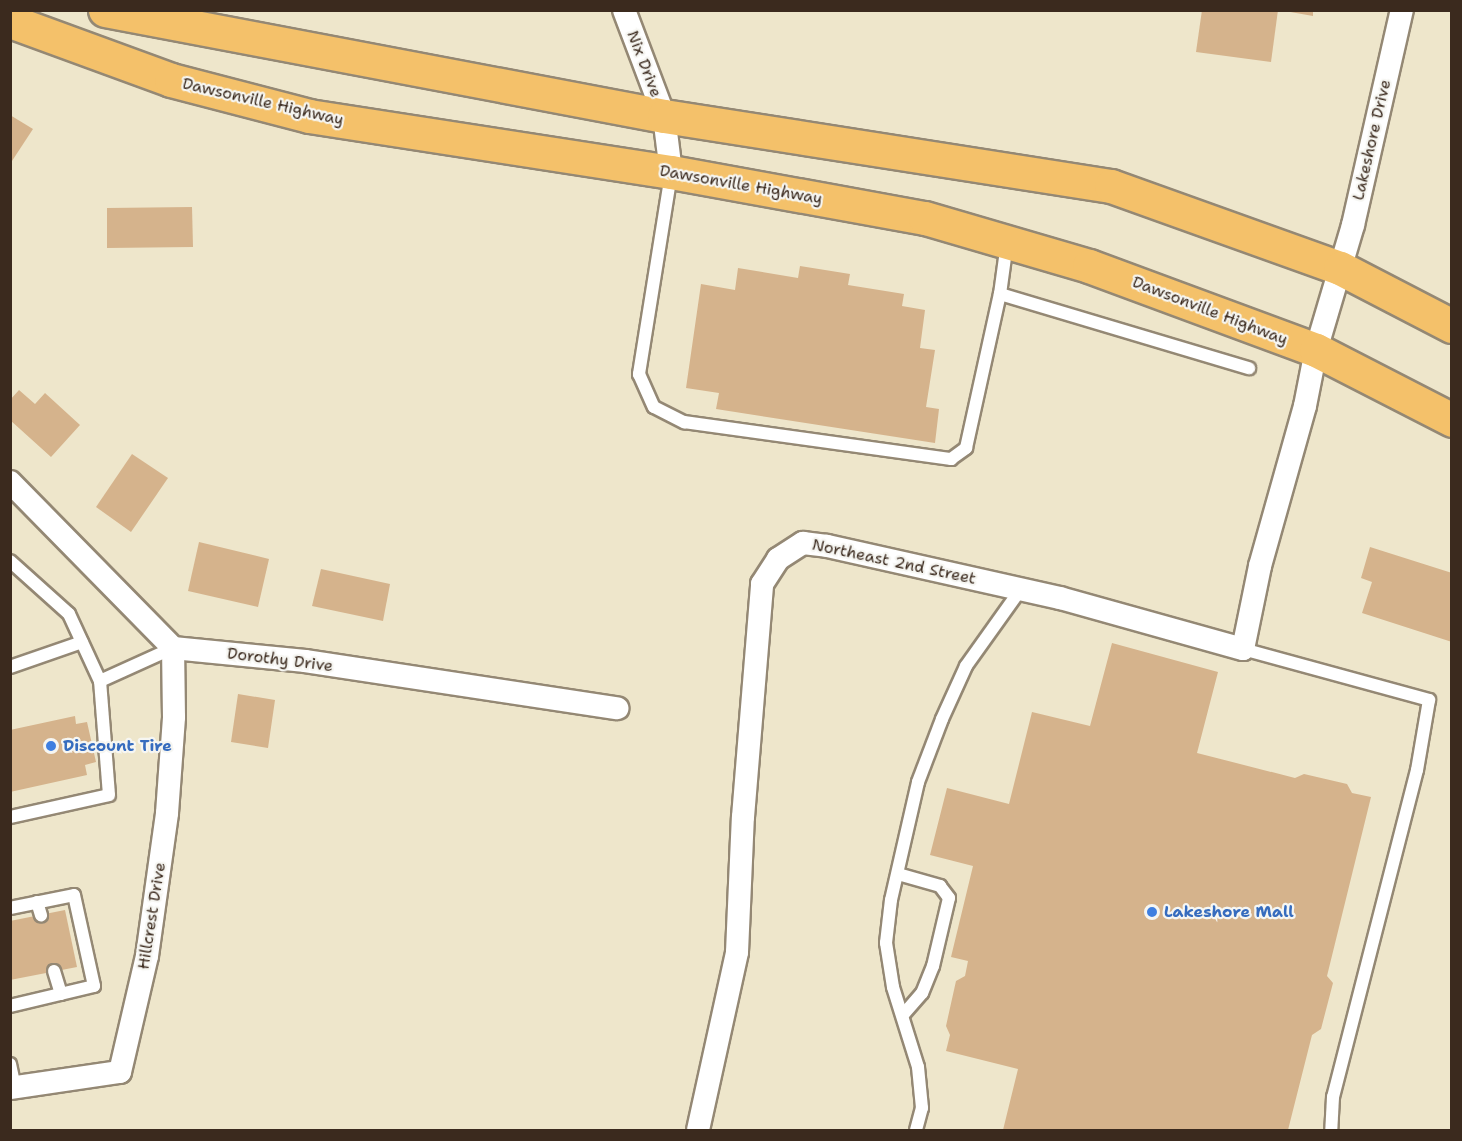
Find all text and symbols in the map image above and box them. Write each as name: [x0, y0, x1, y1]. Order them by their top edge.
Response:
street label: Nix Drive: [623, 28, 665, 100]
street label: Dawsonville Highway: [180, 74, 346, 130]
street label: Lakeshore Drive: [1349, 78, 1395, 202]
street label: Dawsonville Highway: [658, 161, 824, 209]
street label: Dawsonville Highway: [1130, 272, 1290, 350]
street label: Northeast 2nd Street: [810, 535, 978, 589]
street label: Dorothy Drive: [226, 644, 334, 676]
place label: Discount Tire: [63, 736, 172, 756]
marker: Discount Tire: [44, 739, 58, 753]
street label: Hillcrest Drive: [134, 861, 170, 971]
place label: Lakeshore Mall: [1164, 902, 1294, 922]
marker: Lakeshore Mall: [1145, 905, 1159, 919]

